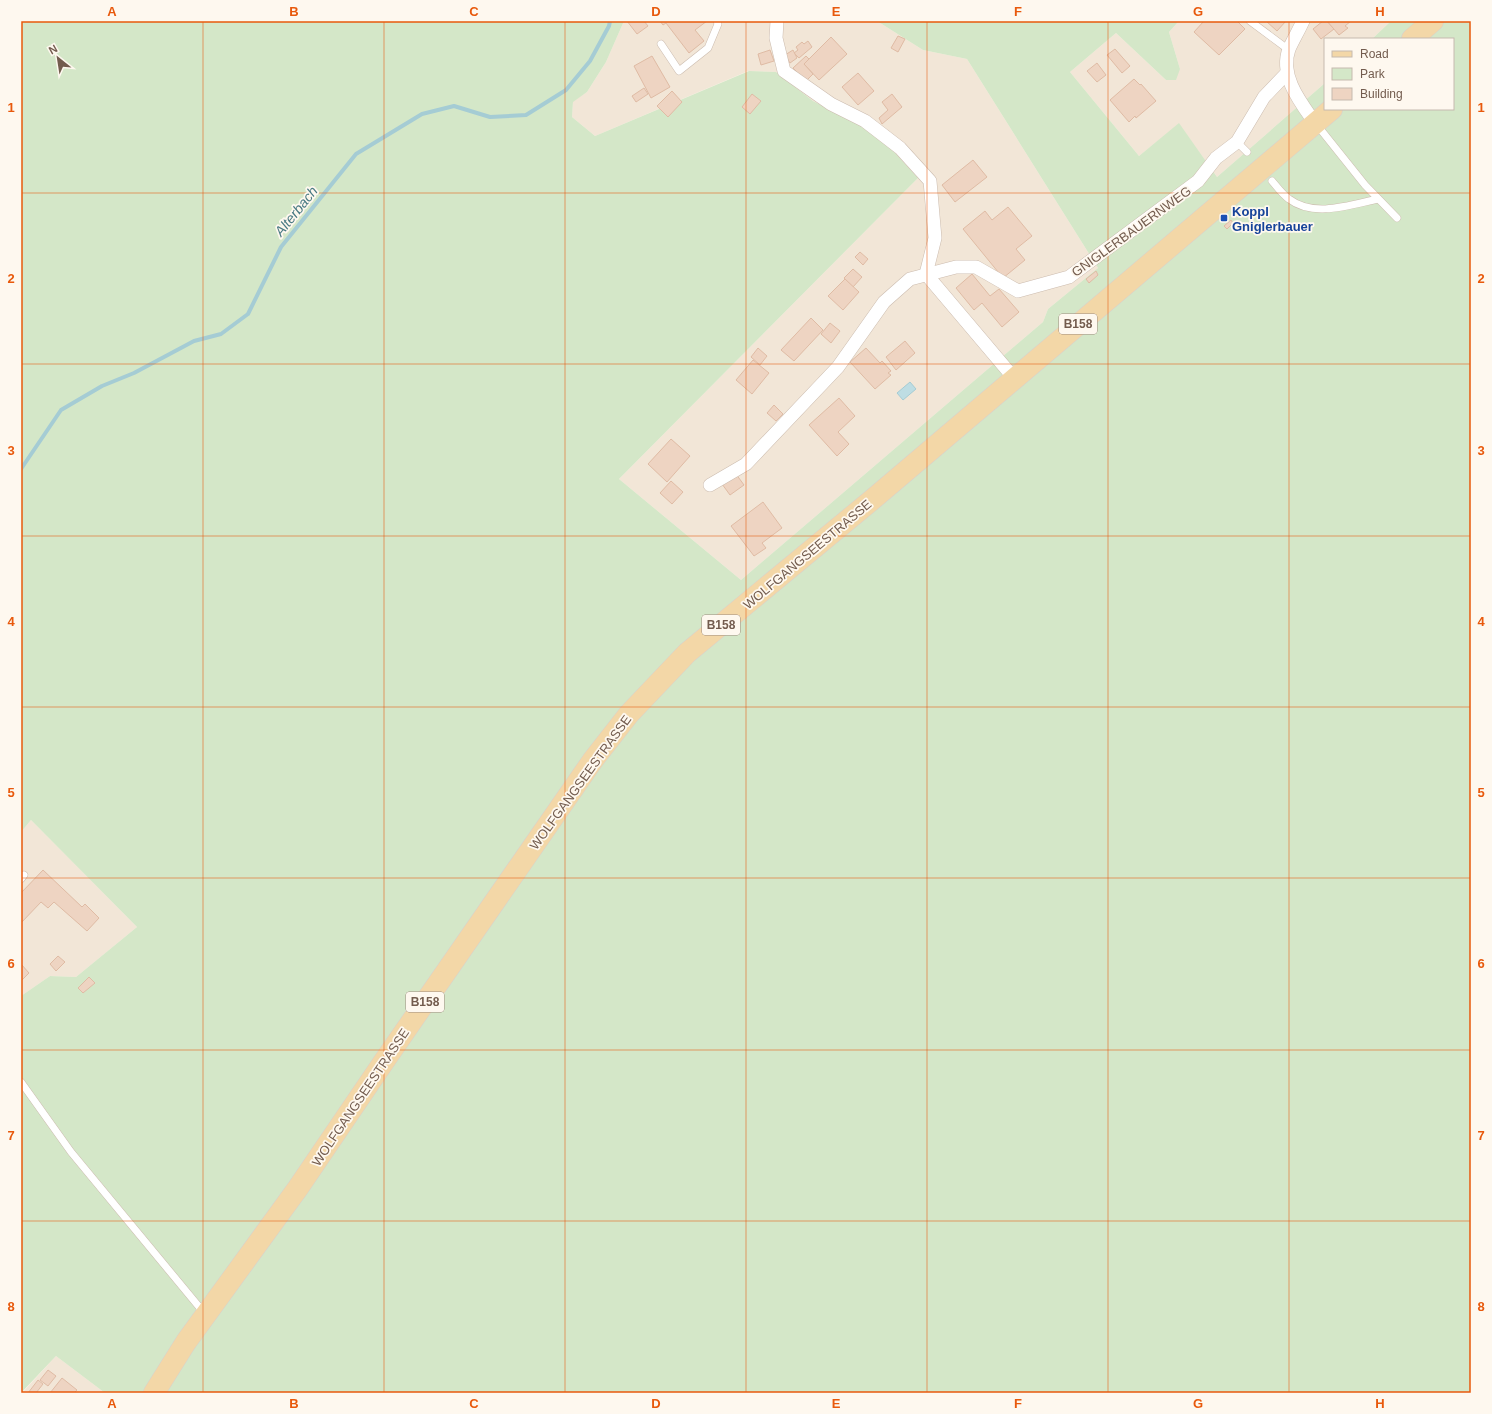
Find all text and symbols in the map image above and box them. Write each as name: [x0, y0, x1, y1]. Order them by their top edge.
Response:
text: A: [107, 4, 117, 19]
text: B: [289, 4, 299, 19]
text: C: [469, 4, 479, 19]
text: D: [651, 4, 661, 19]
text: E: [832, 4, 841, 19]
text: F: [1014, 4, 1022, 19]
text: G: [1193, 4, 1203, 19]
text: H: [1375, 4, 1385, 19]
north arrow: [38, 38, 78, 78]
legend: [1324, 38, 1454, 110]
text: N: [47, 42, 59, 57]
text: Road: [1360, 47, 1389, 61]
text: Park: [1360, 67, 1386, 81]
text: Building: [1360, 87, 1403, 101]
text: 1: [7, 100, 15, 115]
text: 1: [1477, 100, 1485, 115]
water label: Alterbach: [271, 183, 321, 240]
street label: GNIGLERBAUERNWEG: [1069, 183, 1194, 280]
place label: Koppl Gniglerbauer: [1232, 204, 1313, 234]
marker: Koppl Gniglerbauer: [1219, 213, 1229, 223]
text: 2: [7, 271, 15, 286]
text: 2: [1477, 271, 1485, 286]
road number: B158: [1059, 314, 1097, 334]
text: 3: [7, 443, 15, 458]
text: 3: [1477, 443, 1485, 458]
street label: WOLFGANGSEESTRASSE: [740, 496, 875, 612]
text: 4: [7, 614, 15, 629]
text: 4: [1477, 614, 1485, 629]
road number: B158: [702, 615, 740, 635]
street label: WOLFGANGSEESTRASSE: [527, 712, 634, 852]
text: 5: [7, 785, 15, 800]
text: 5: [1477, 785, 1485, 800]
text: 6: [7, 956, 15, 971]
text: 6: [1477, 956, 1485, 971]
road number: B158: [406, 992, 444, 1012]
street label: WOLFGANGSEESTRASSE: [309, 1025, 412, 1169]
text: 7: [7, 1128, 15, 1143]
text: 7: [1477, 1128, 1485, 1143]
text: 8: [7, 1299, 15, 1314]
text: 8: [1477, 1299, 1485, 1314]
text: A: [107, 1396, 117, 1411]
text: B: [289, 1396, 299, 1411]
text: C: [469, 1396, 479, 1411]
text: D: [651, 1396, 661, 1411]
text: E: [832, 1396, 841, 1411]
text: F: [1014, 1396, 1022, 1411]
text: G: [1193, 1396, 1203, 1411]
text: H: [1375, 1396, 1385, 1411]

